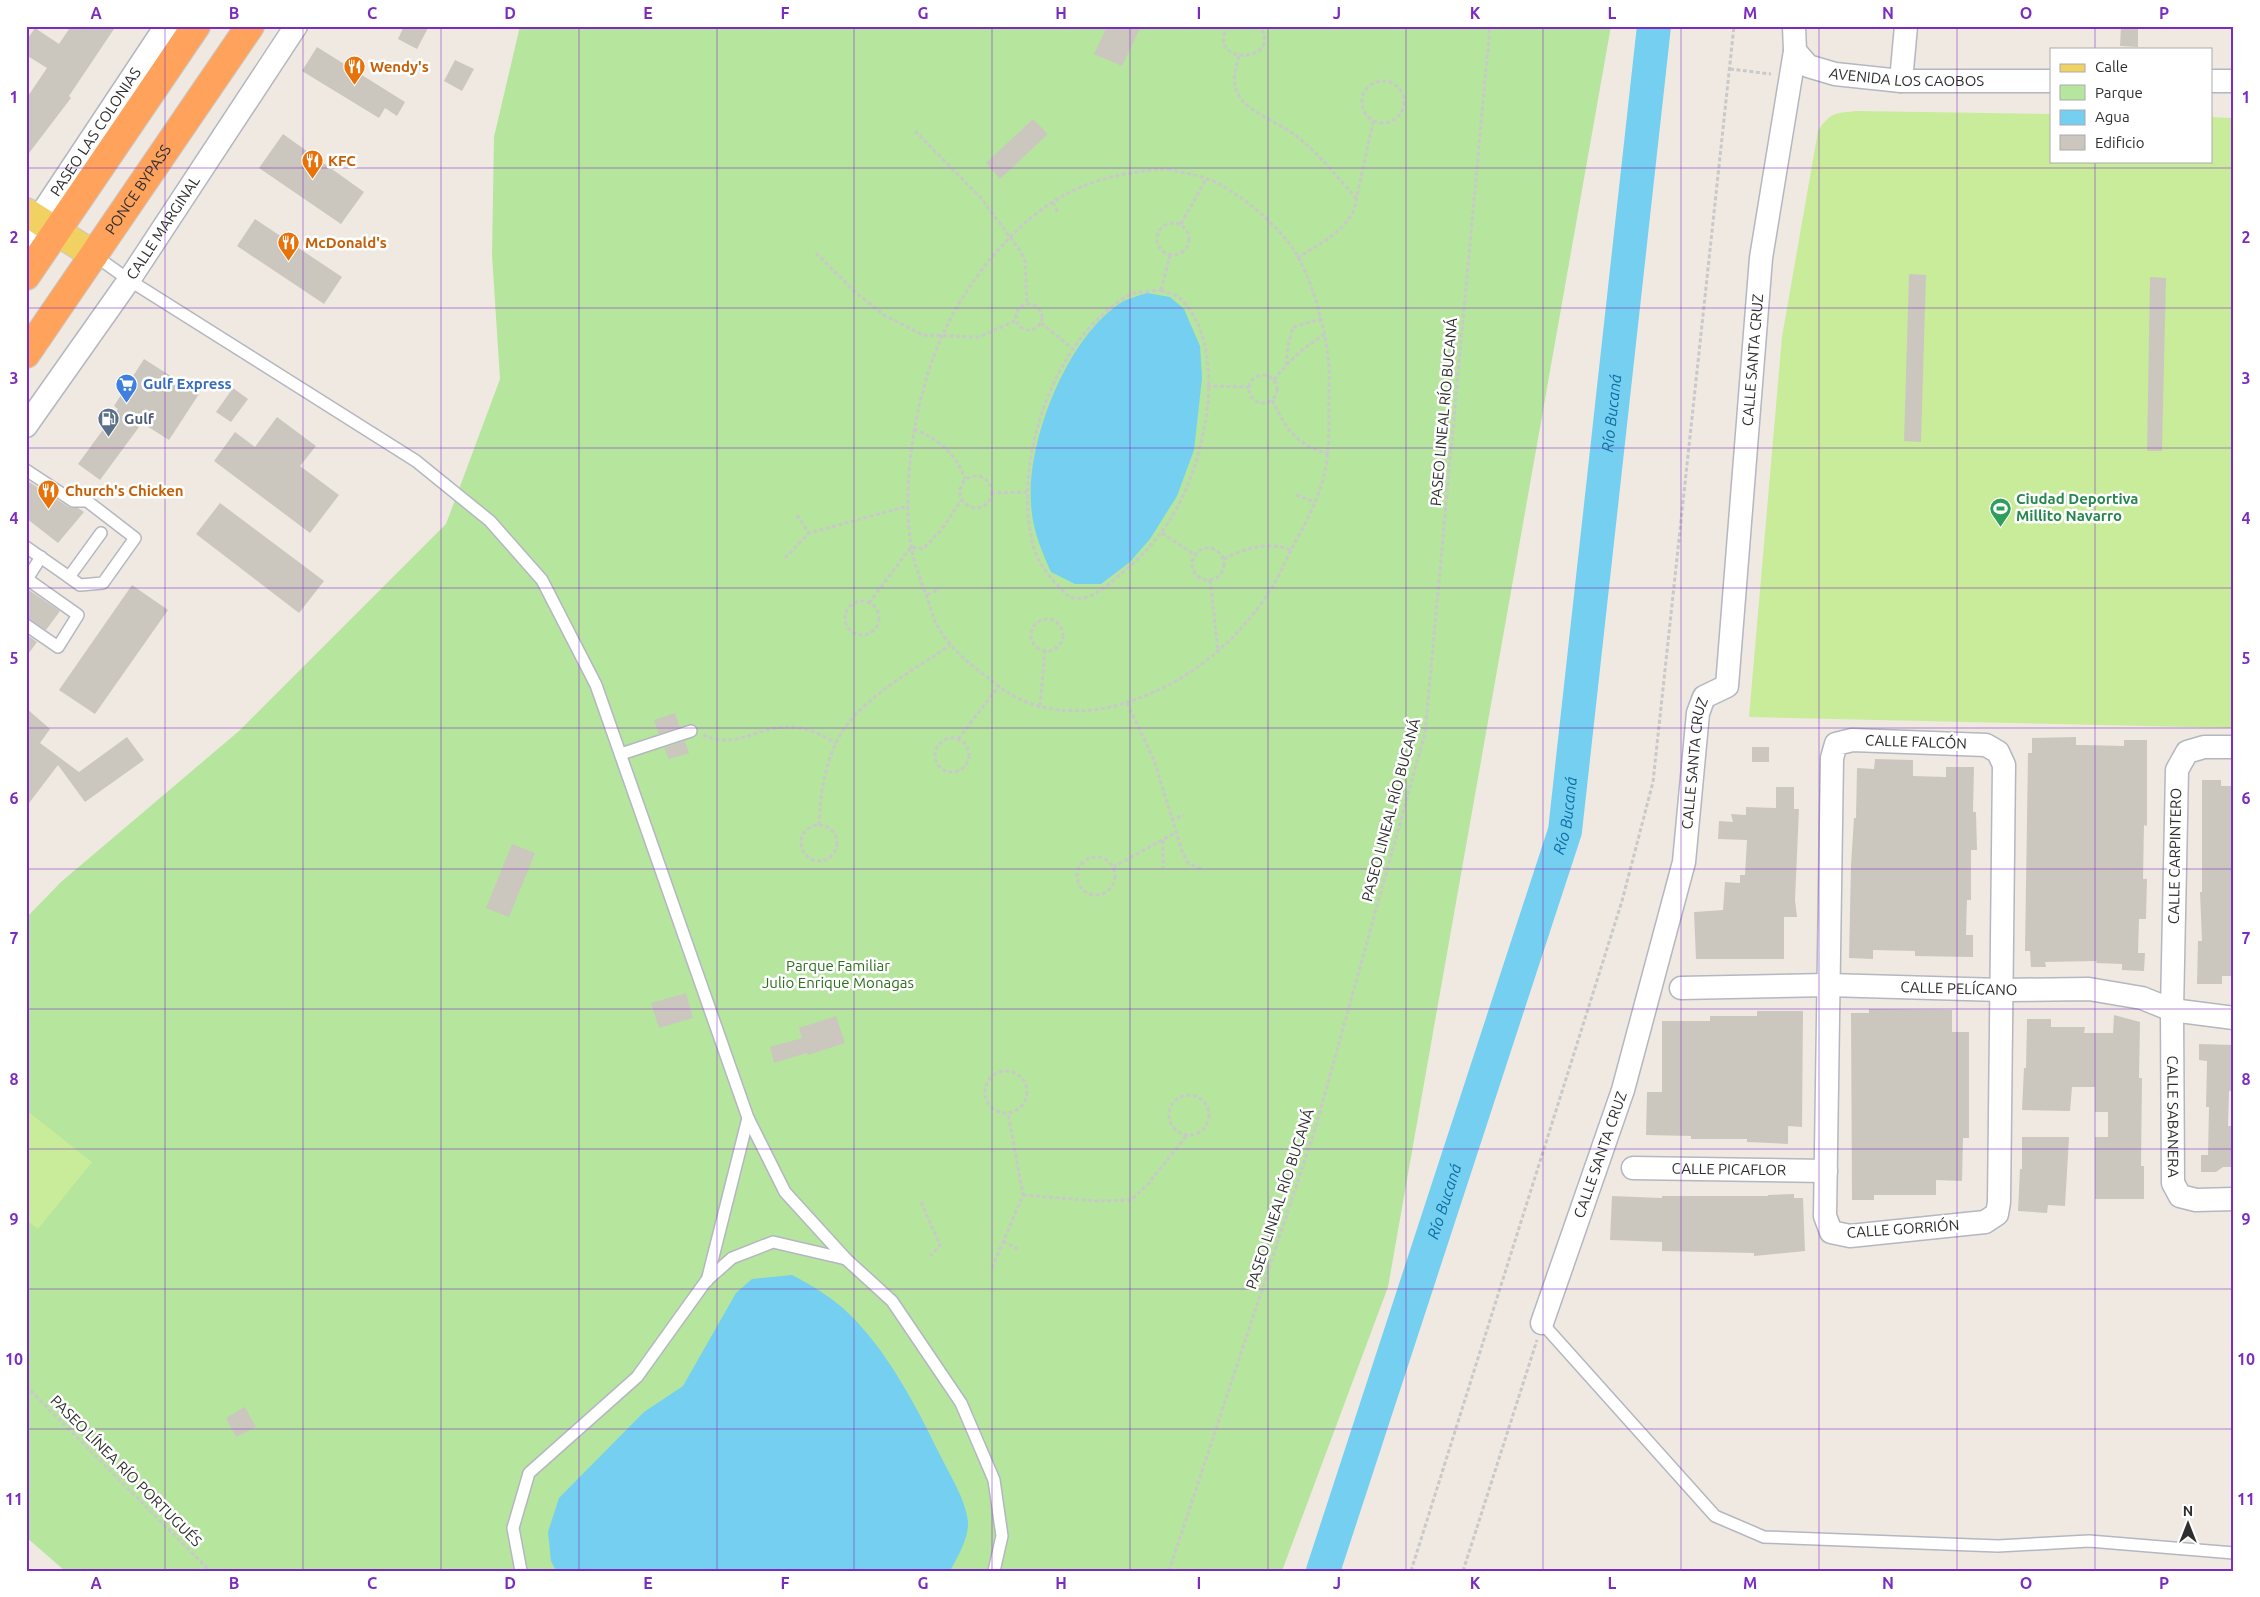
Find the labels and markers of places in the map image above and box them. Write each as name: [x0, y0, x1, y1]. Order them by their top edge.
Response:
restaurant icon: Wendy's: [342, 55, 366, 86]
place label: Wendy's: [370, 58, 429, 75]
restaurant icon: KFC: [300, 149, 324, 180]
place label: KFC: [328, 152, 356, 169]
restaurant icon: McDonald's: [277, 231, 301, 262]
place label: McDonald's: [305, 234, 387, 251]
supermarket icon: Gulf Express: [115, 372, 139, 403]
place label: Gulf Express: [143, 375, 232, 392]
fuel station icon: Gulf: [96, 407, 120, 438]
place label: Gulf: [124, 410, 155, 427]
restaurant icon: Church's Chicken: [37, 479, 61, 510]
place label: Church's Chicken: [65, 482, 184, 499]
place label: Ciudad Deportiva Millito Navarro: [2016, 490, 2138, 524]
sports icon: Ciudad Deportiva Millito Navarro: [1988, 496, 2012, 527]

